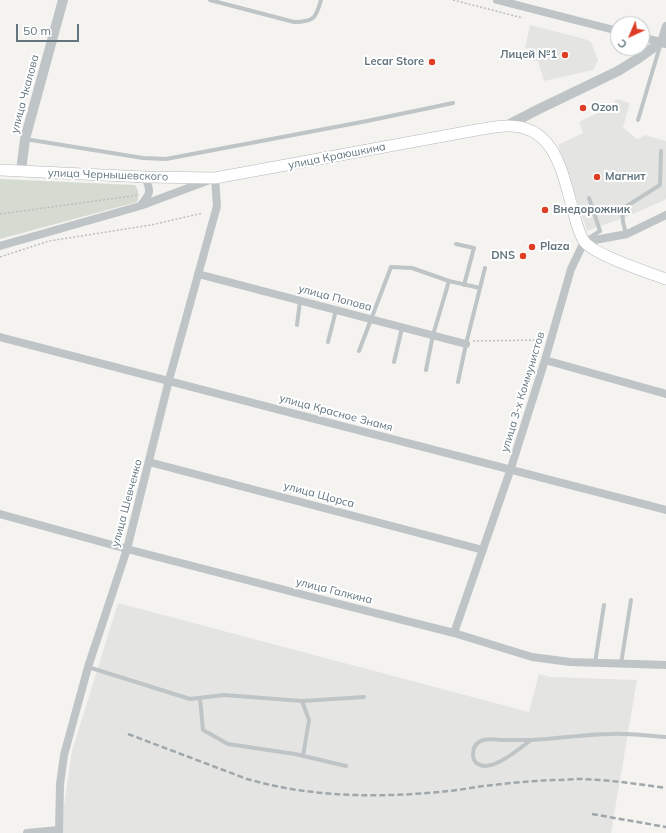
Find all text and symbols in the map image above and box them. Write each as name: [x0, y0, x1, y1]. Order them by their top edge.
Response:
scale bar: [18, 16, 81, 42]
north arrow: [610, 16, 650, 56]
text: 50 m: [23, 23, 51, 38]
text: С: [615, 36, 630, 52]
place label: Лицей №1: [500, 48, 557, 62]
marker: Лицей №1: [560, 50, 570, 60]
street label: улица Чкалова: [8, 53, 42, 135]
place label: Lecar Store: [364, 55, 424, 69]
marker: Lecar Store: [427, 57, 437, 67]
place label: Ozon: [591, 101, 618, 115]
marker: Ozon: [578, 103, 588, 113]
street label: улица Краюшкина: [287, 140, 387, 172]
street label: улица Чернышевского: [48, 166, 168, 184]
place label: Магнит: [605, 170, 646, 184]
marker: Магнит: [592, 172, 602, 182]
place label: Внедорожник: [553, 203, 630, 217]
marker: Внедорожник: [540, 205, 550, 215]
place label: Plaza: [540, 240, 570, 254]
marker: Plaza: [527, 242, 537, 252]
place label: DNS: [491, 249, 515, 263]
marker: DNS: [518, 251, 528, 261]
street label: улица Попова: [297, 282, 373, 314]
street label: улица 3-х Коммунистов: [498, 330, 548, 454]
street label: улица Красное Знамя: [278, 391, 394, 435]
street label: улица Шевченко: [109, 458, 145, 548]
street label: улица Щорса: [282, 479, 356, 511]
street label: улица Галкина: [294, 575, 374, 607]

